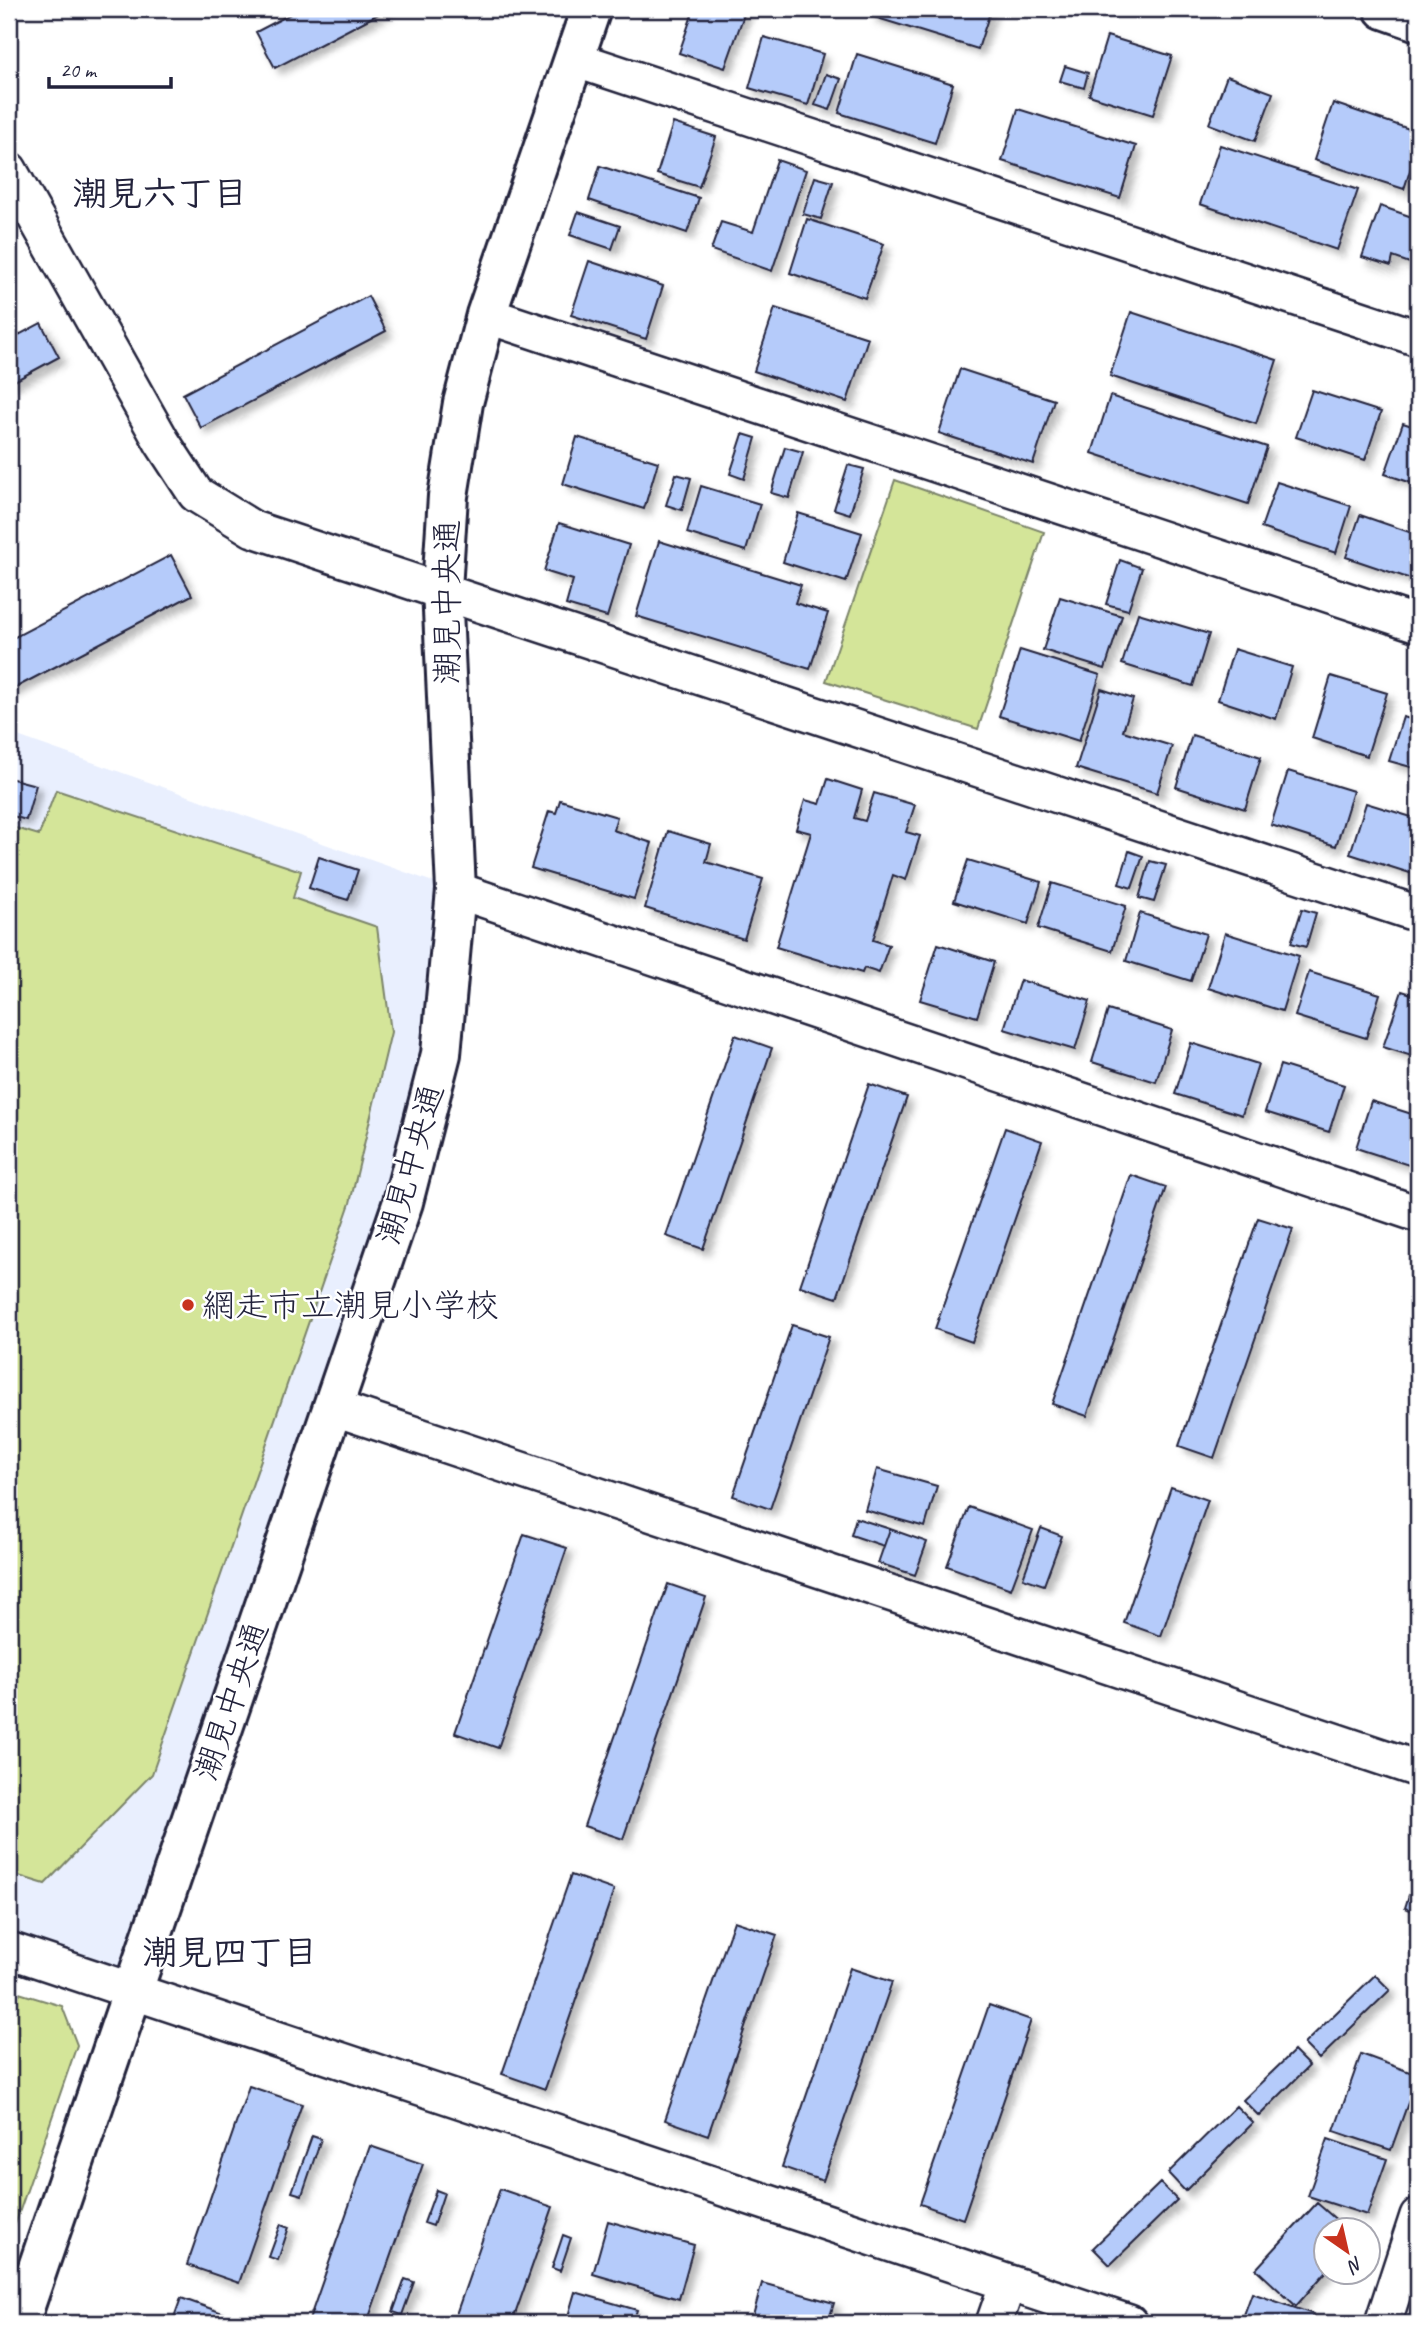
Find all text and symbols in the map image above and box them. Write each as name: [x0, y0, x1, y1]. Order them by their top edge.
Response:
scale bar: [49, 46, 172, 90]
text: 20 m: [60, 57, 98, 83]
district label: 潮見六丁目: [72, 171, 248, 216]
street label: 潮見中央通: [426, 520, 468, 685]
street label: 潮見中央通: [367, 1079, 453, 1249]
place label: 網走市立潮見小学校: [202, 1284, 499, 1326]
marker: 網走市立潮見小学校: [180, 1297, 196, 1313]
street label: 潮見中央通: [184, 1616, 278, 1786]
district label: 潮見四丁目: [142, 1930, 318, 1975]
north arrow: [1312, 2216, 1382, 2286]
text: N: [1342, 2251, 1368, 2279]

